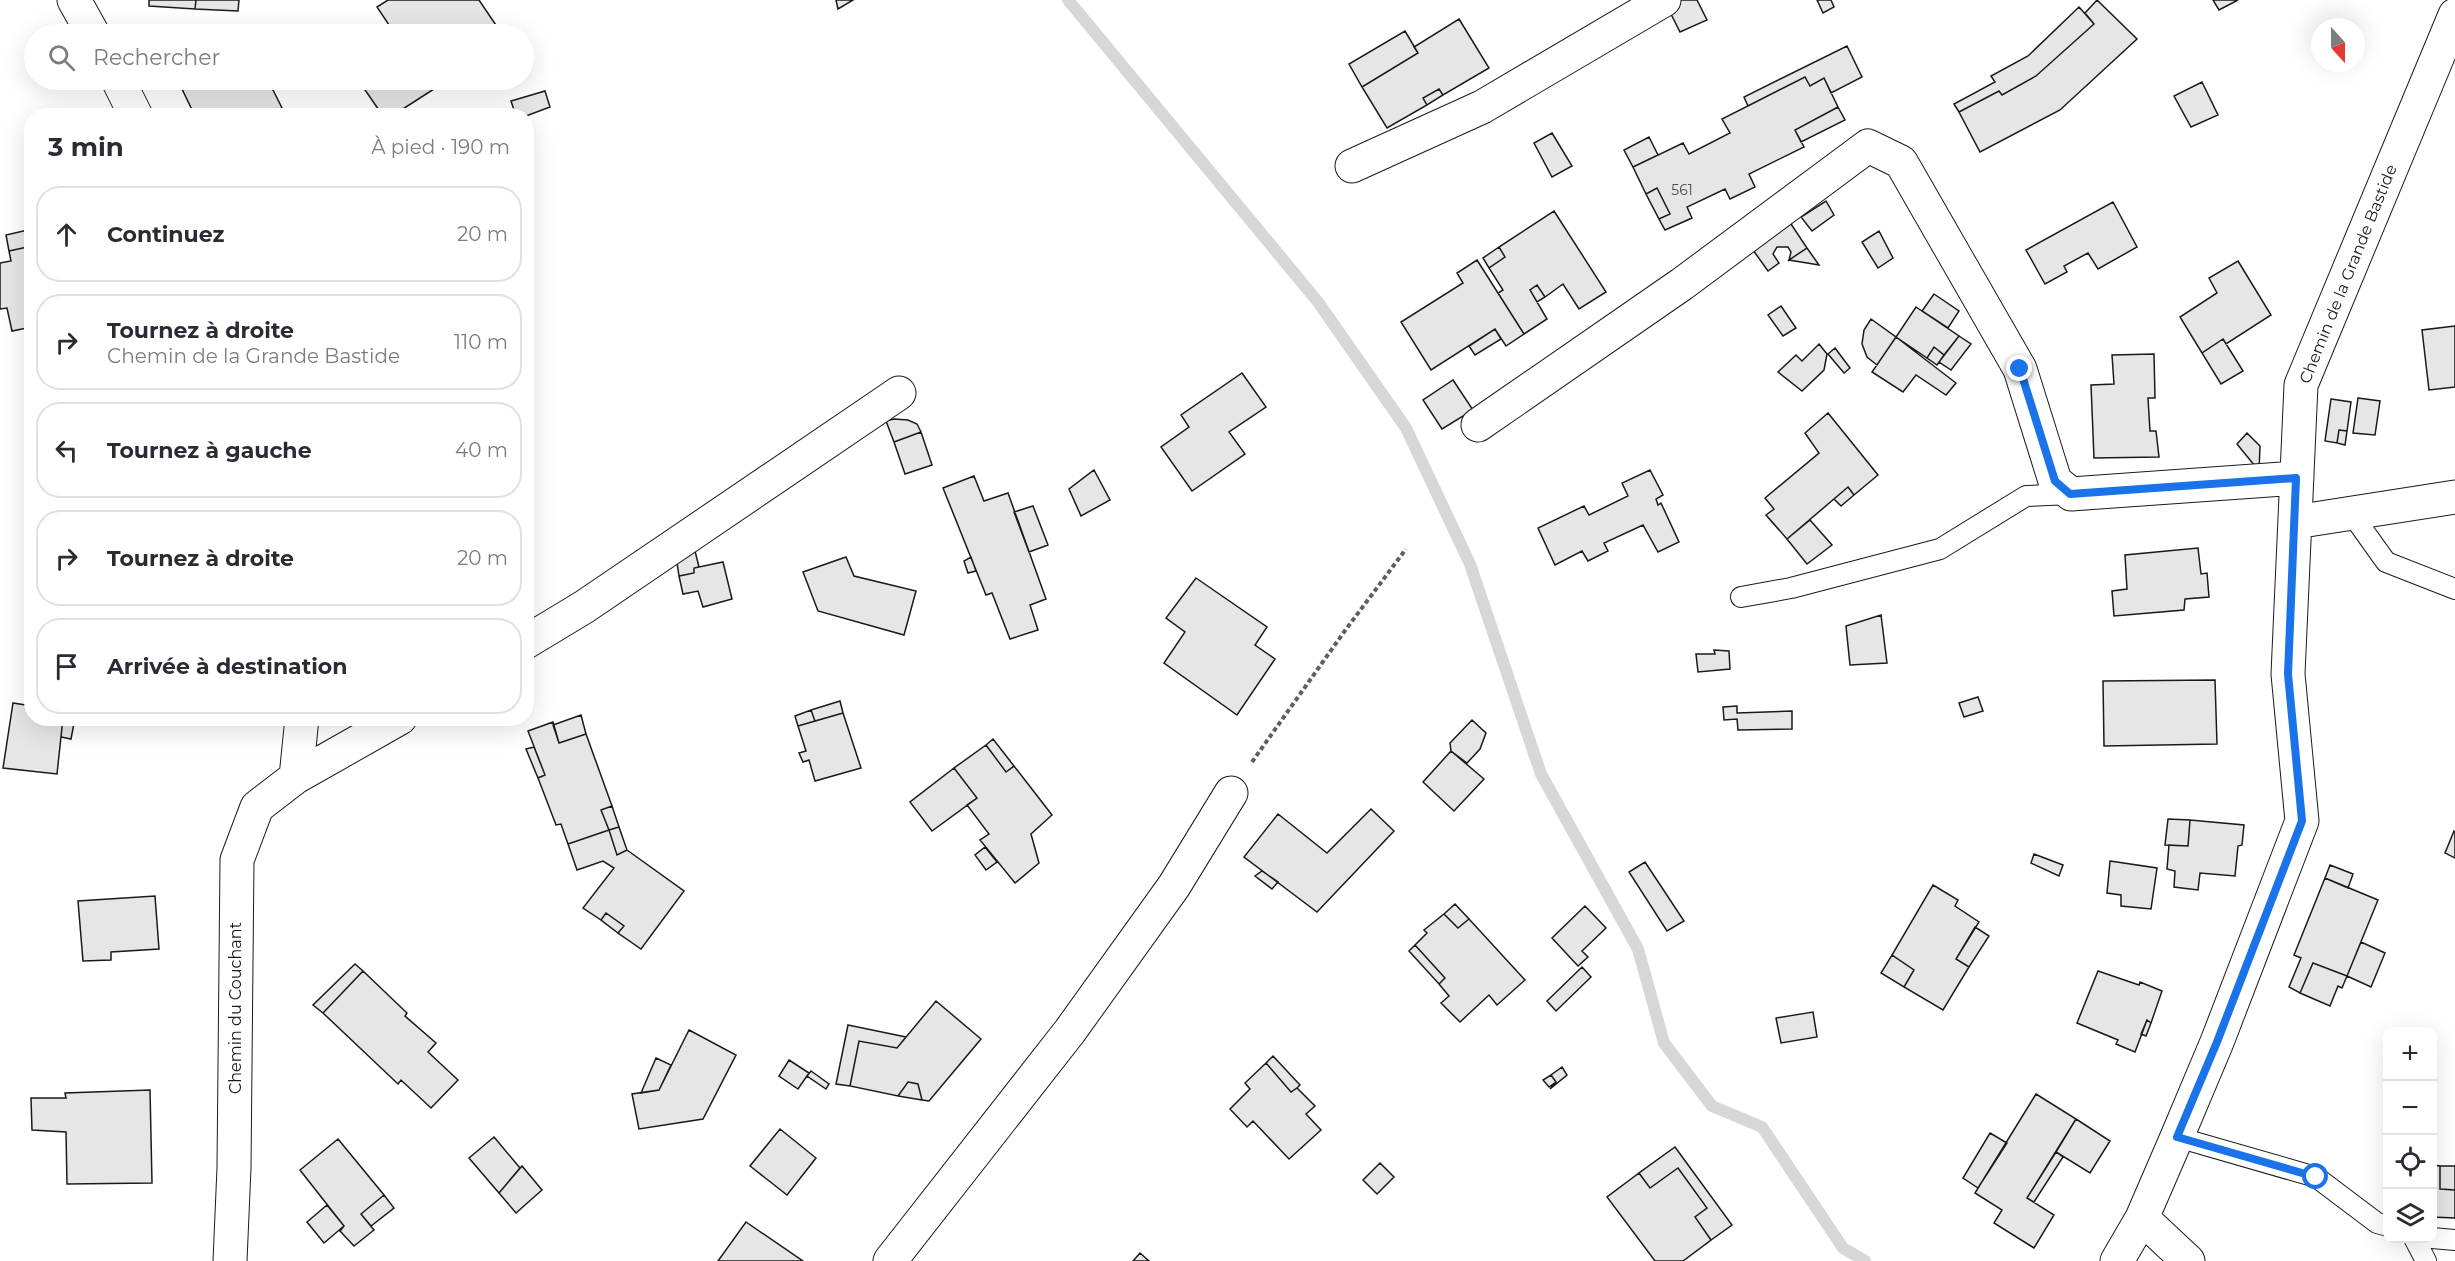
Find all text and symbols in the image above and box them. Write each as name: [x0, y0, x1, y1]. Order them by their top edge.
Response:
north arrow: [2311, 18, 2365, 72]
search box: [24, 24, 534, 90]
icon: search: [45, 41, 78, 74]
text: Rechercher: [93, 44, 220, 71]
text: 3 min: [48, 131, 124, 163]
text: À pied · 190 m: [371, 135, 510, 159]
street label: Chemin de la Grande Bastide: [2295, 162, 2401, 386]
house number: 561: [1671, 181, 1693, 199]
icon: ahead: [50, 218, 83, 251]
text: Continuez: [107, 221, 224, 248]
text: 20 m: [457, 222, 508, 246]
text: Tournez à droite: [107, 317, 294, 344]
icon: right: [50, 326, 83, 359]
text: 110 m: [454, 330, 508, 354]
text: Chemin de la Grande Bastide: [107, 344, 400, 368]
route end: [2006, 355, 2032, 381]
icon: left: [50, 434, 83, 467]
text: Tournez à gauche: [107, 437, 312, 464]
text: 40 m: [455, 438, 508, 462]
icon: right: [50, 542, 83, 575]
text: Tournez à droite: [107, 545, 294, 572]
text: 20 m: [457, 546, 508, 570]
icon: arrive: [50, 650, 83, 683]
text: Arrivée à destination: [107, 653, 347, 680]
street label: Chemin du Couchant: [226, 921, 245, 1094]
map controls: [2383, 1027, 2437, 1243]
button: +: [2383, 1027, 2437, 1081]
button: −: [2383, 1081, 2437, 1135]
button: locate: [2383, 1135, 2437, 1189]
route start: [2302, 1163, 2328, 1189]
button: layers: [2383, 1189, 2437, 1243]

